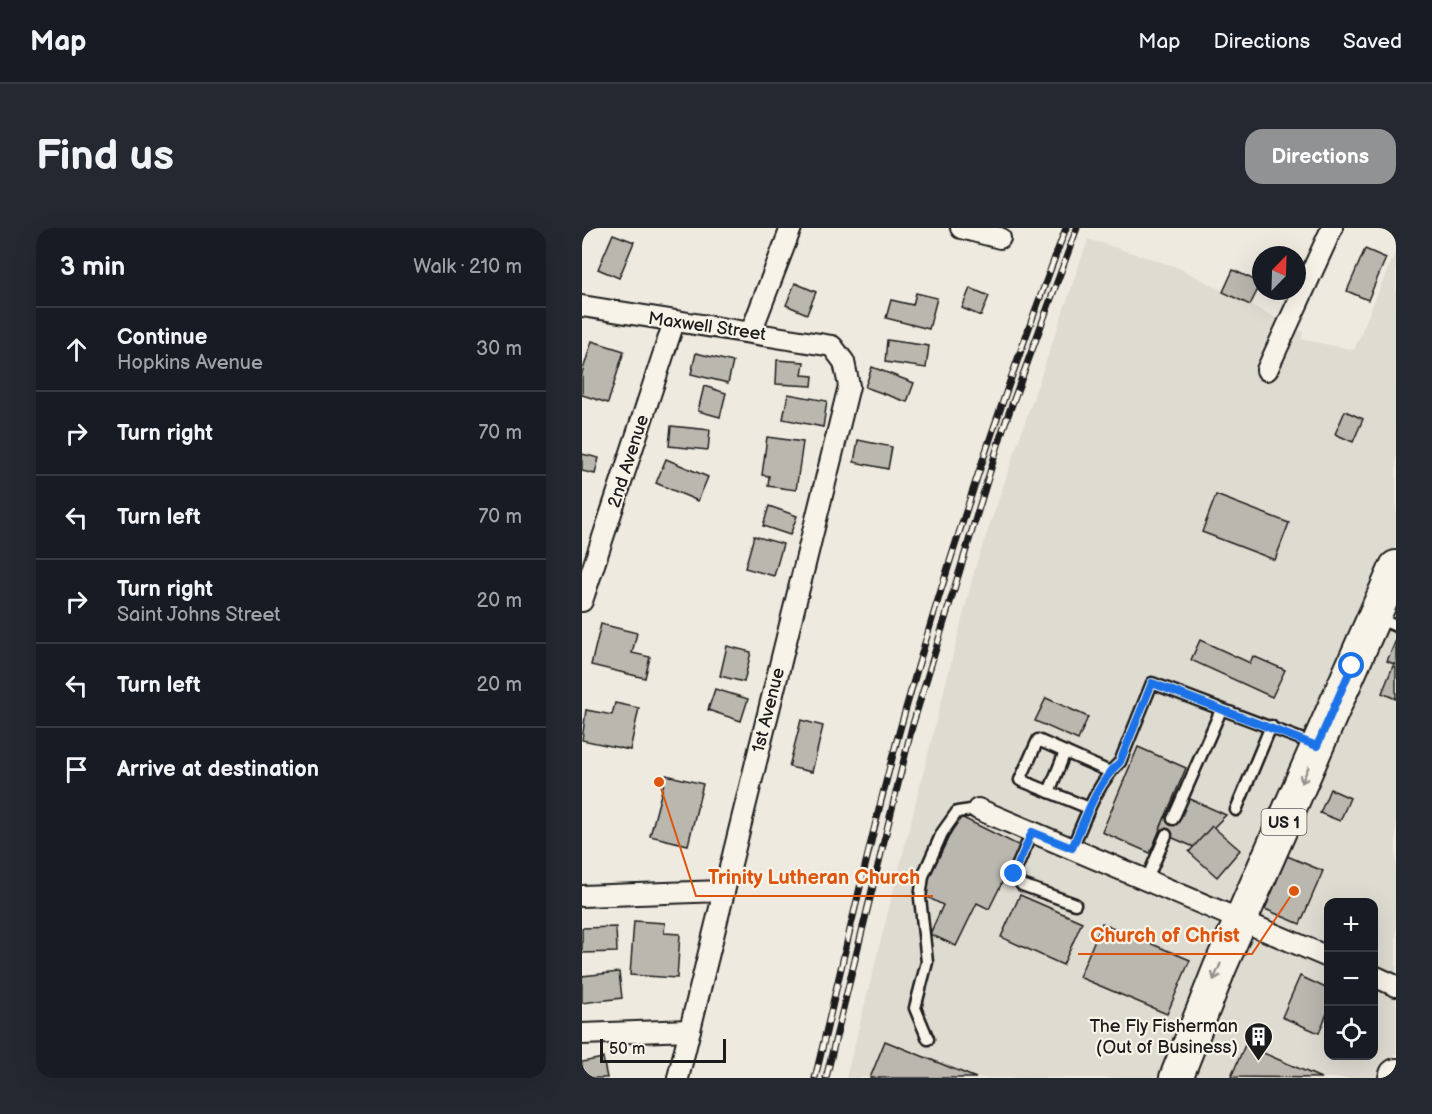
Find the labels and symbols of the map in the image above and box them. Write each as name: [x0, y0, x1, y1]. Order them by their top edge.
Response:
north arrow: [1252, 246, 1306, 300]
street label: Maxwell Street: [647, 308, 768, 345]
street label: 2nd Avenue: [604, 412, 653, 510]
route start: [1338, 652, 1364, 678]
street label: 1st Avenue: [748, 665, 789, 755]
one-way arrow: [1298, 765, 1310, 783]
road number: US 1: [1262, 809, 1306, 835]
callout: Trinity Lutheran Church: [696, 858, 933, 896]
route end: [1000, 860, 1026, 886]
text: Trinity Lutheran Church: [708, 866, 920, 890]
callout: Church of Christ: [1078, 916, 1252, 954]
text: Church of Christ: [1090, 924, 1240, 948]
one-way arrow: [1211, 963, 1223, 981]
place label: The Fly Fisherman (Out of Business): [1089, 1016, 1238, 1058]
building icon: The Fly Fisherman (Out of Business): [1243, 1020, 1275, 1062]
scale bar: [600, 1036, 726, 1064]

